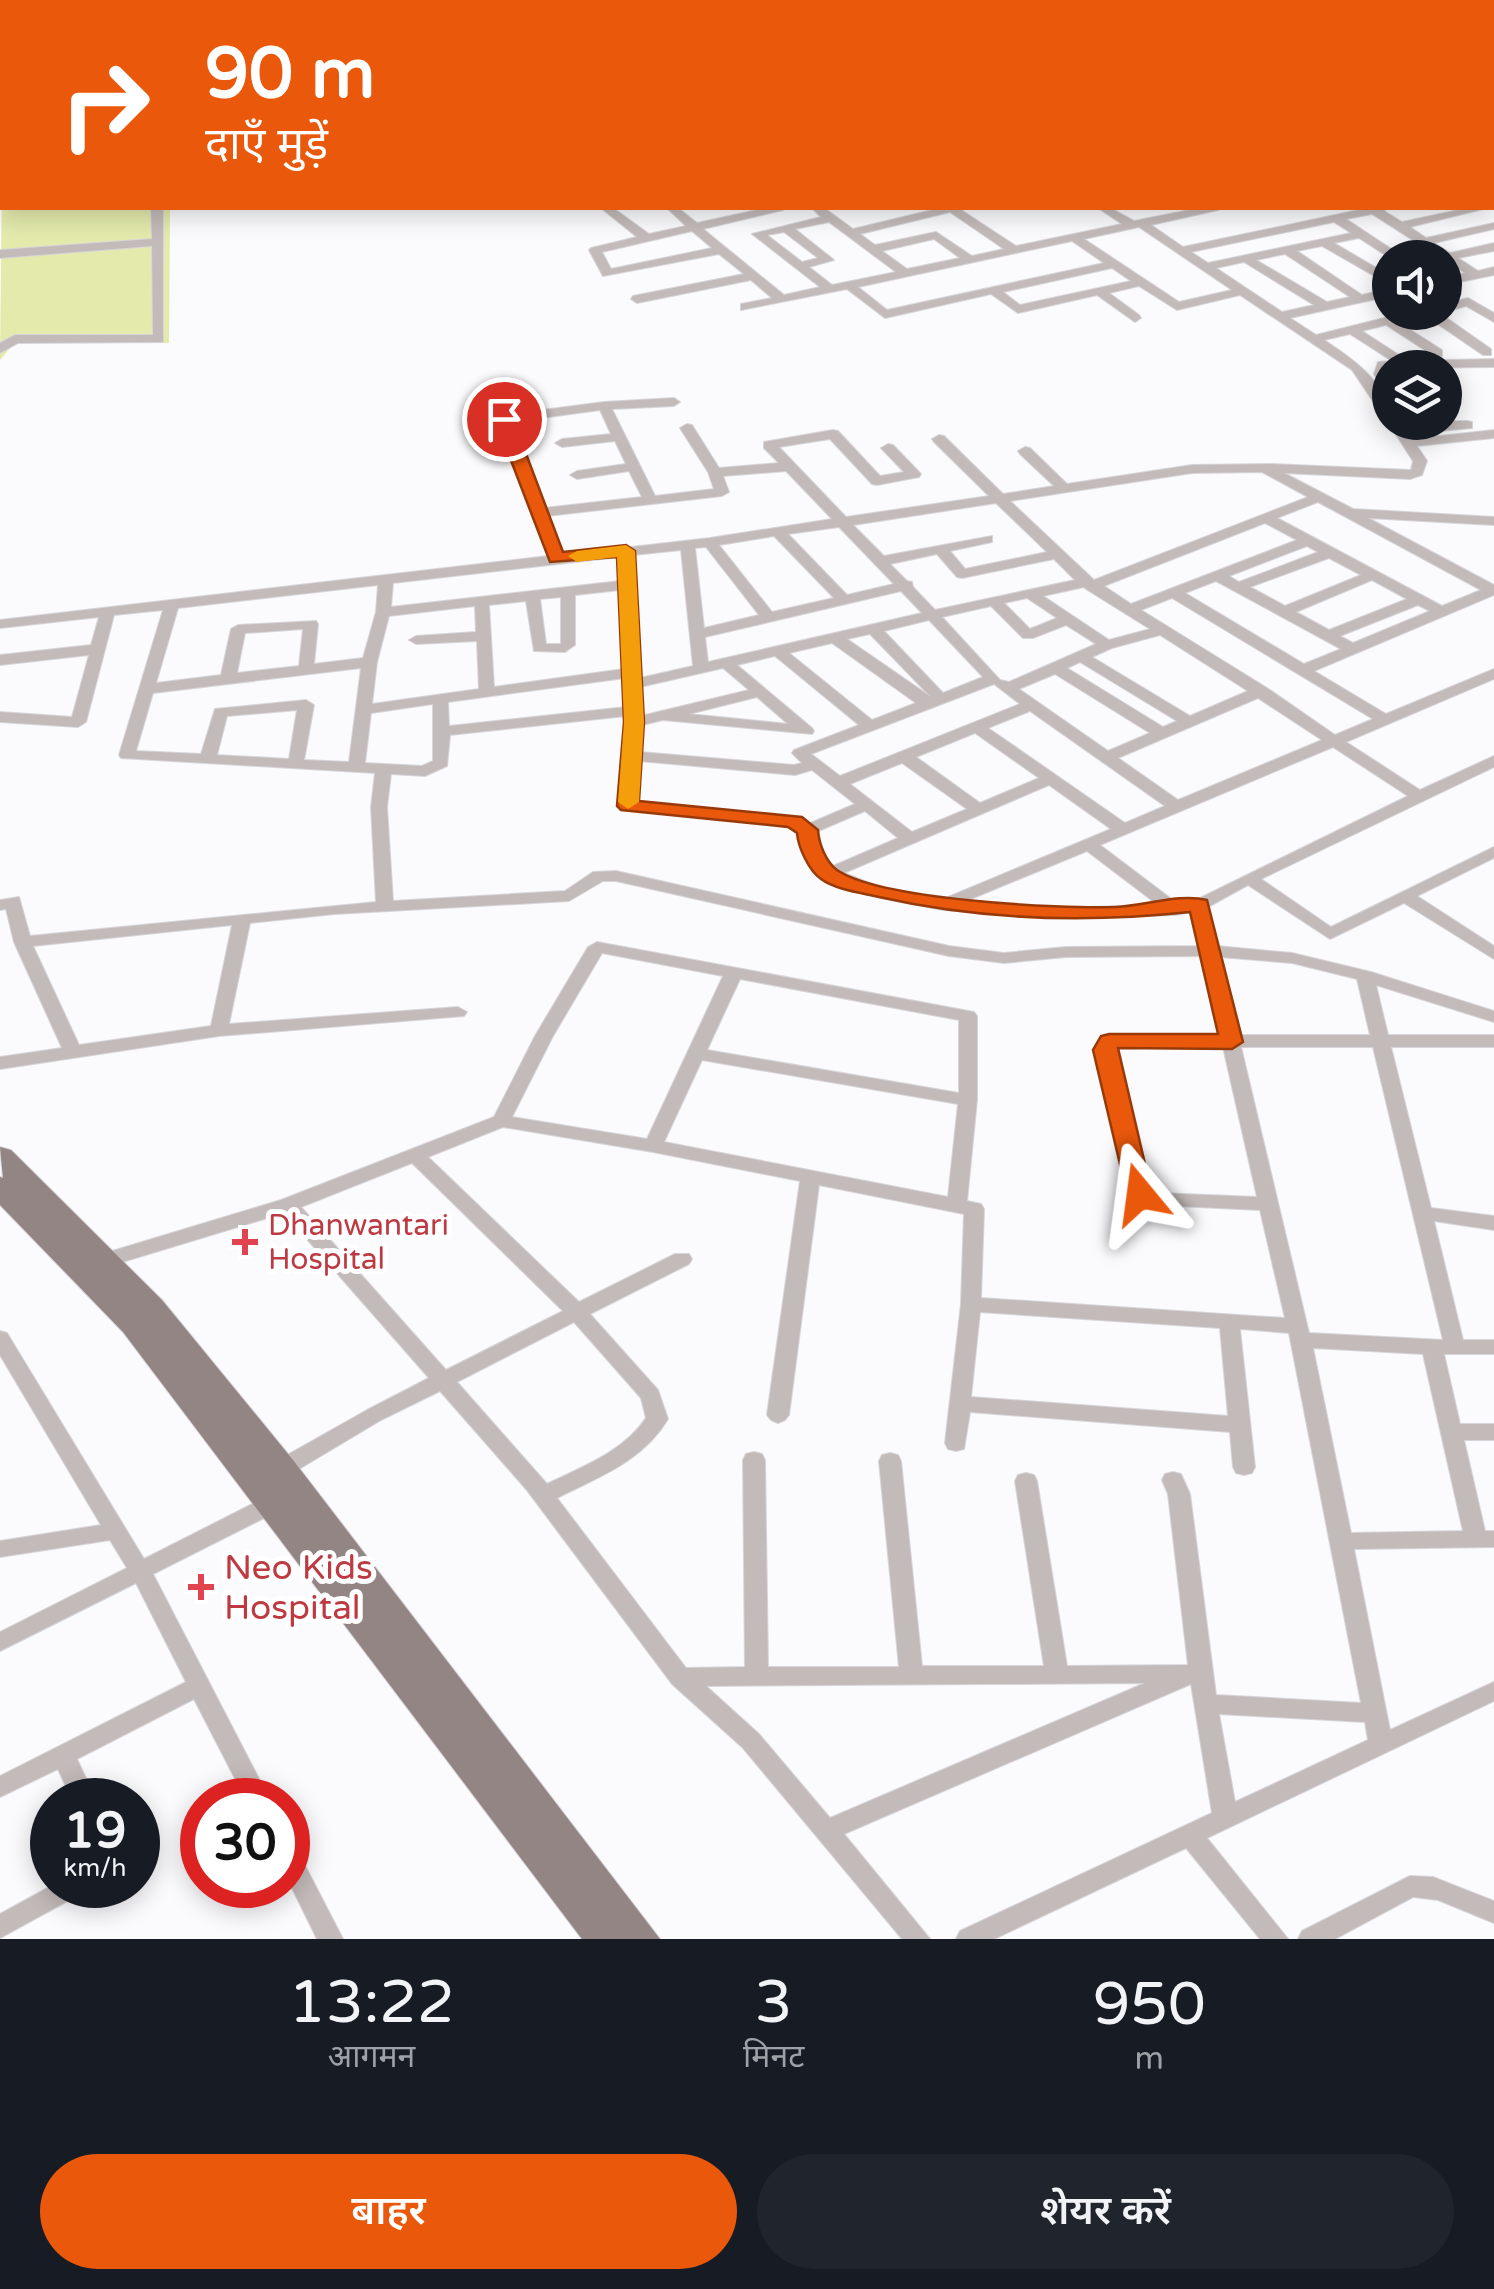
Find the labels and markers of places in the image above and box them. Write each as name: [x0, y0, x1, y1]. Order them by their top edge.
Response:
pin: [462, 377, 547, 462]
place label: Dhanwantari Hospital: [268, 1207, 449, 1278]
marker: Dhanwantari Hospital: [232, 1229, 258, 1255]
place label: Neo Kids Hospital: [224, 1547, 373, 1629]
marker: Neo Kids Hospital: [188, 1574, 214, 1600]

